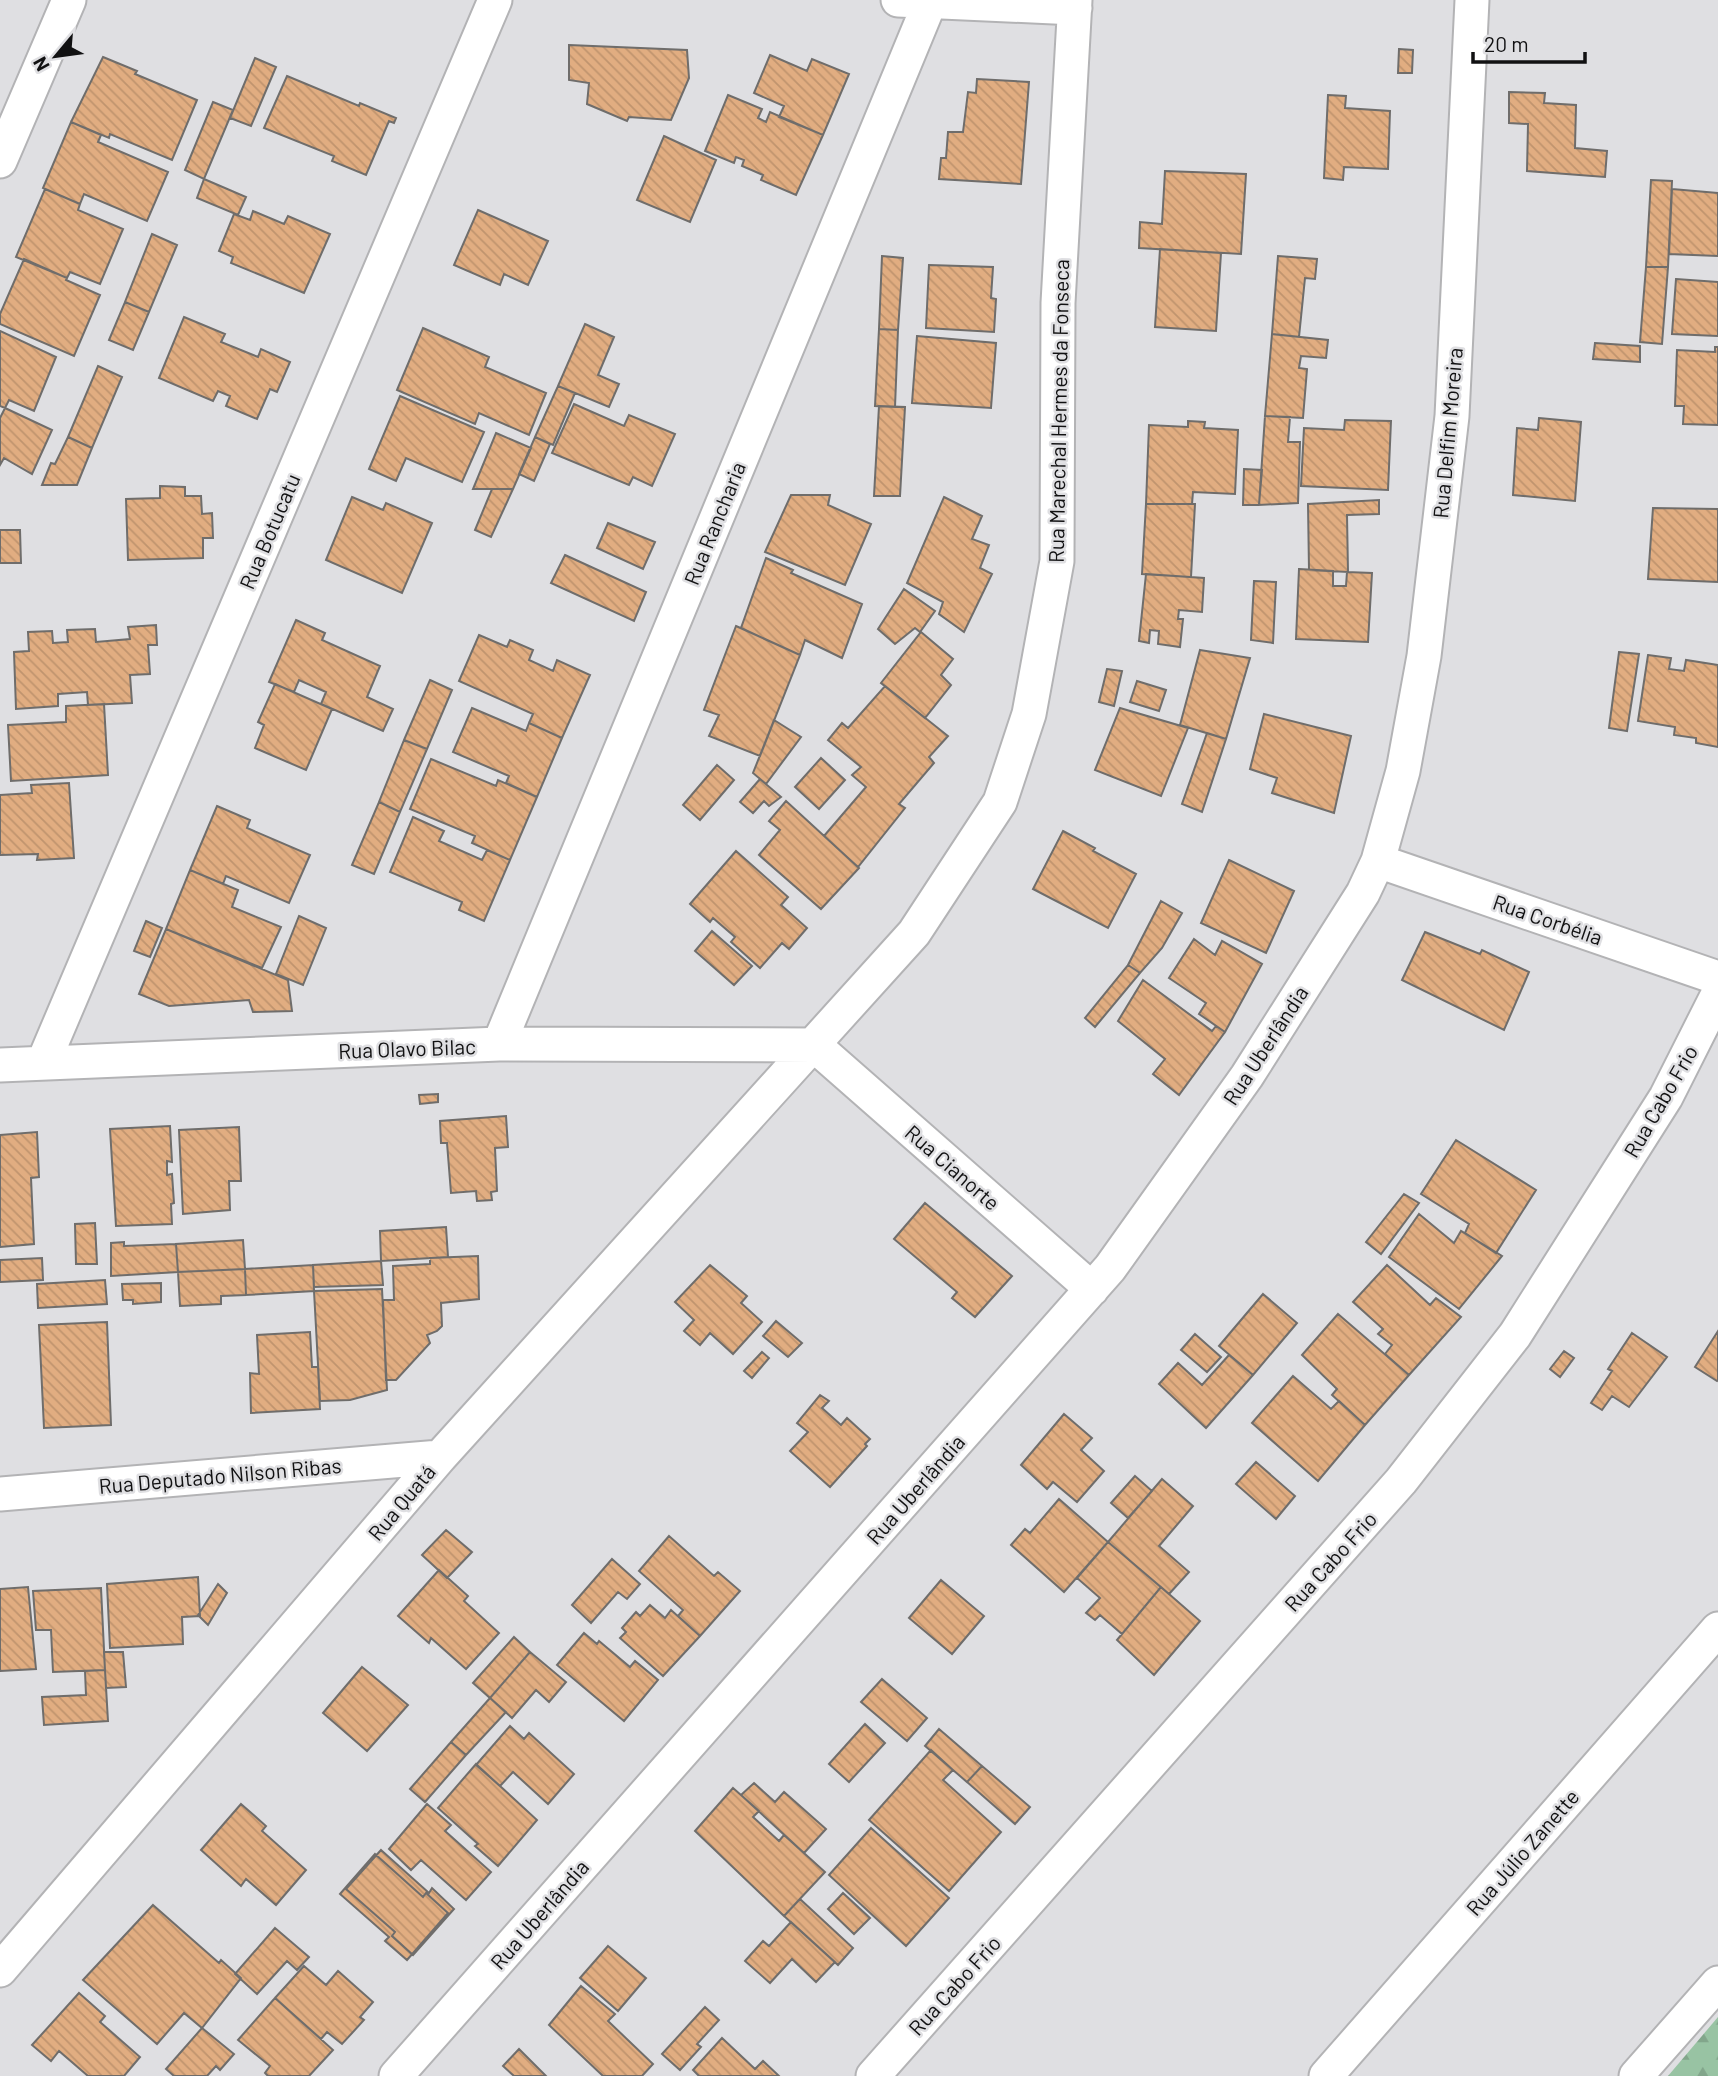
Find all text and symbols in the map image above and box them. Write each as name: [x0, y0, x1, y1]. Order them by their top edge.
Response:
north arrow: [21, 21, 91, 91]
scale bar: [1473, 21, 1585, 65]
text: 20 m: [1484, 31, 1529, 56]
text: N: [28, 53, 54, 76]
street label: Rua Marechal Hermes da Fonseca: [1043, 259, 1073, 563]
street label: Rua Delfim Moreira: [1427, 347, 1467, 519]
street label: Rua Rancharia: [678, 458, 750, 588]
street label: Rua Botucatu: [233, 470, 305, 592]
street label: Rua Corbélia: [1490, 889, 1606, 949]
street label: Rua Uberlândia: [1217, 981, 1313, 1109]
street label: Rua Olavo Bilac: [338, 1033, 476, 1063]
street label: Rua Cabo Frio: [1618, 1040, 1702, 1162]
street label: Rua Cianorte: [901, 1119, 1005, 1215]
street label: Rua Uberlândia: [861, 1429, 969, 1549]
street label: Rua Deputado Nilson Ribas: [98, 1452, 342, 1498]
street label: Rua Quatá: [362, 1459, 440, 1545]
street label: Rua Cabo Frio: [1279, 1506, 1381, 1616]
street label: Rua Júlio Zanette: [1460, 1784, 1584, 1920]
street label: Rua Uberlândia: [485, 1854, 593, 1974]
street label: Rua Cabo Frio: [903, 1930, 1005, 2040]

